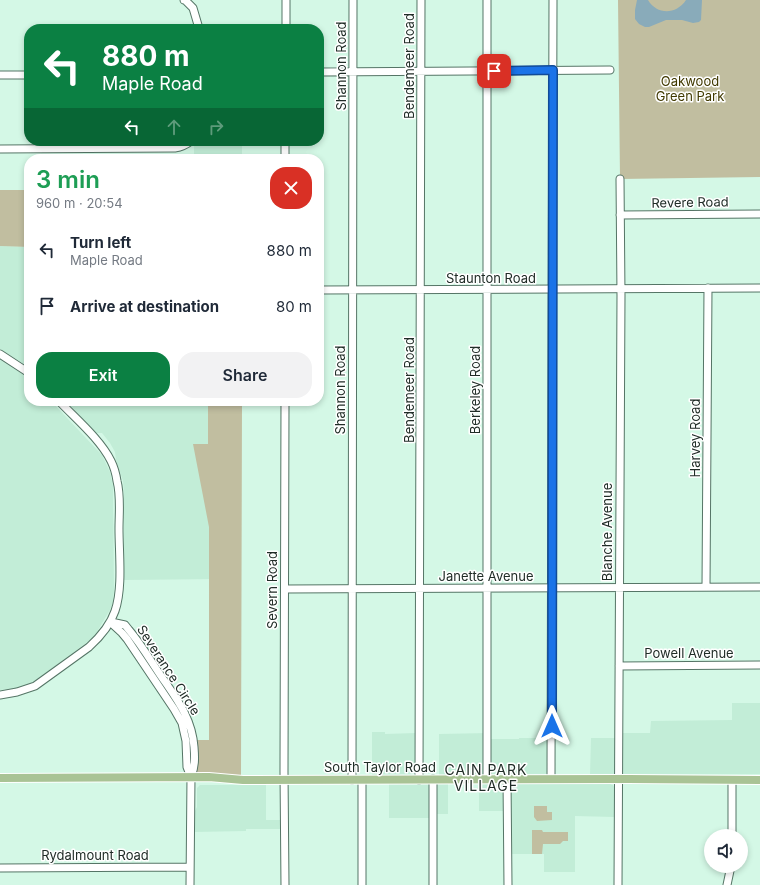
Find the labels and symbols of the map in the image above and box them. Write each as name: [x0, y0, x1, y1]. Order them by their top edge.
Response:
street label: Bendemeer Road: [401, 13, 417, 119]
street label: Shannon Road: [333, 21, 349, 111]
pin: [477, 54, 511, 88]
park label: Oakwood Green Park: [656, 73, 724, 104]
street label: Revere Road: [651, 193, 729, 211]
street label: Staunton Road: [446, 270, 536, 286]
street label: Bendemeer Road: [401, 337, 417, 443]
street label: Shannon Road: [332, 345, 348, 435]
street label: Berkeley Road: [467, 346, 483, 434]
street label: Harvey Road: [687, 399, 703, 477]
street label: Blanche Avenue: [599, 483, 615, 581]
street label: Severn Road: [264, 551, 280, 629]
street label: Janette Avenue: [439, 568, 533, 584]
street label: Severance Circle: [134, 622, 204, 718]
street label: Powell Avenue: [644, 645, 734, 661]
position arrow: [531, 705, 573, 747]
street label: South Taylor Road: [324, 759, 436, 775]
district label: CAIN PARK VILLAGE: [445, 761, 527, 794]
street label: Rydalmount Road: [41, 847, 149, 863]

